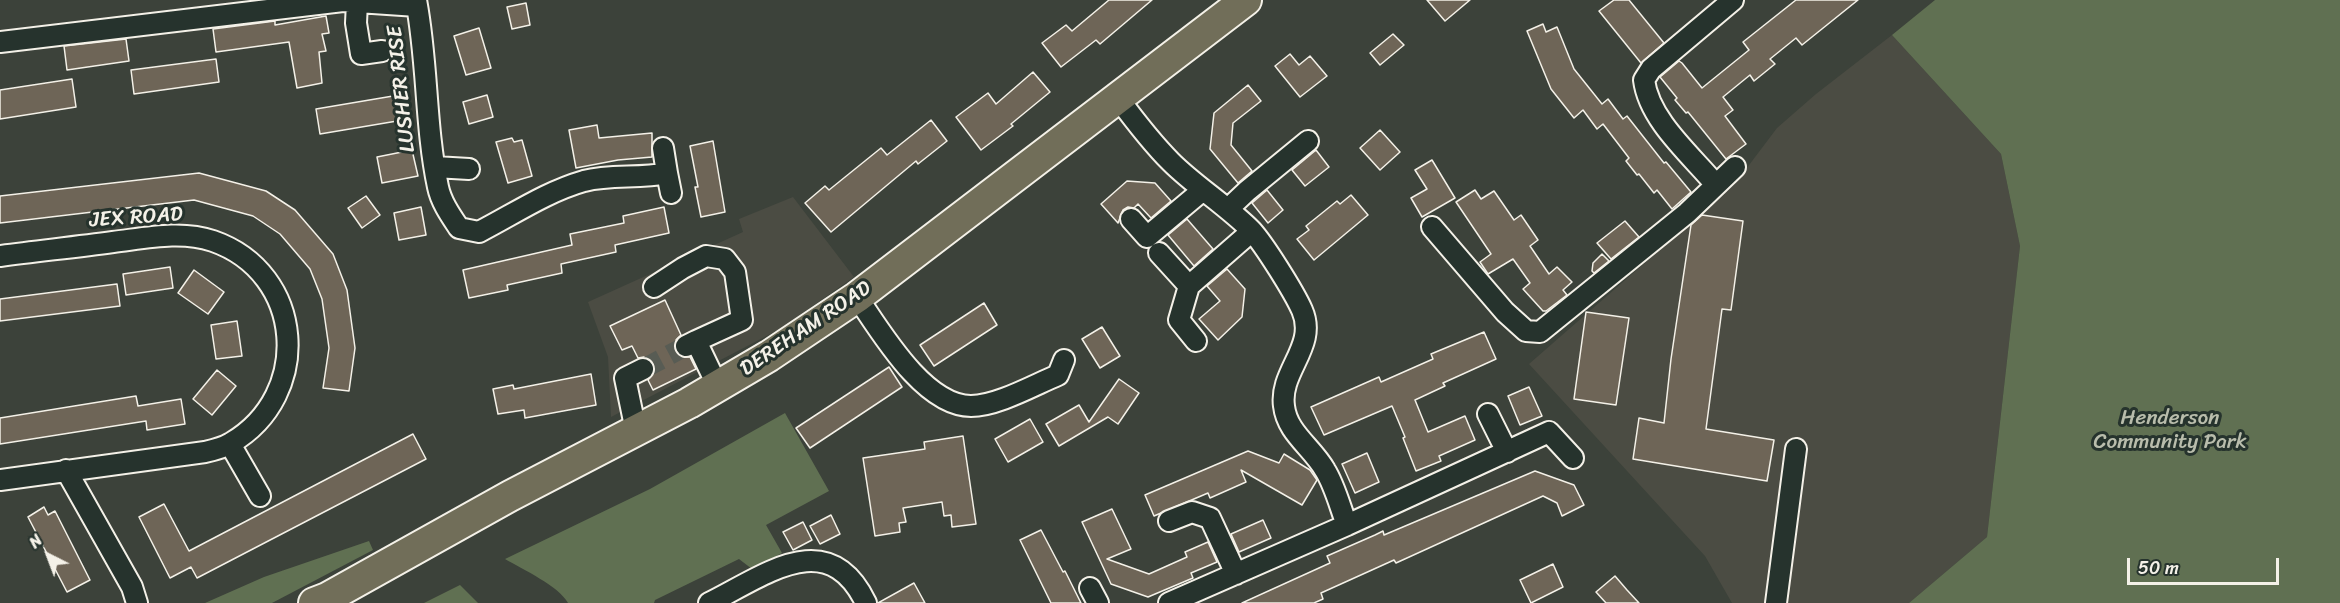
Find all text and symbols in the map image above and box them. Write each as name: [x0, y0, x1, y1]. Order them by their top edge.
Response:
street label: LUSHER RISE: [383, 24, 421, 154]
street label: JEX ROAD: [89, 202, 183, 234]
street label: DEREHAM ROAD: [736, 276, 876, 382]
park label: Henderson Community Park: [2093, 406, 2247, 456]
north arrow: [18, 525, 78, 585]
text: N: [22, 527, 49, 556]
scale bar: [2130, 546, 2282, 584]
text: 50 m: [2138, 552, 2179, 584]

